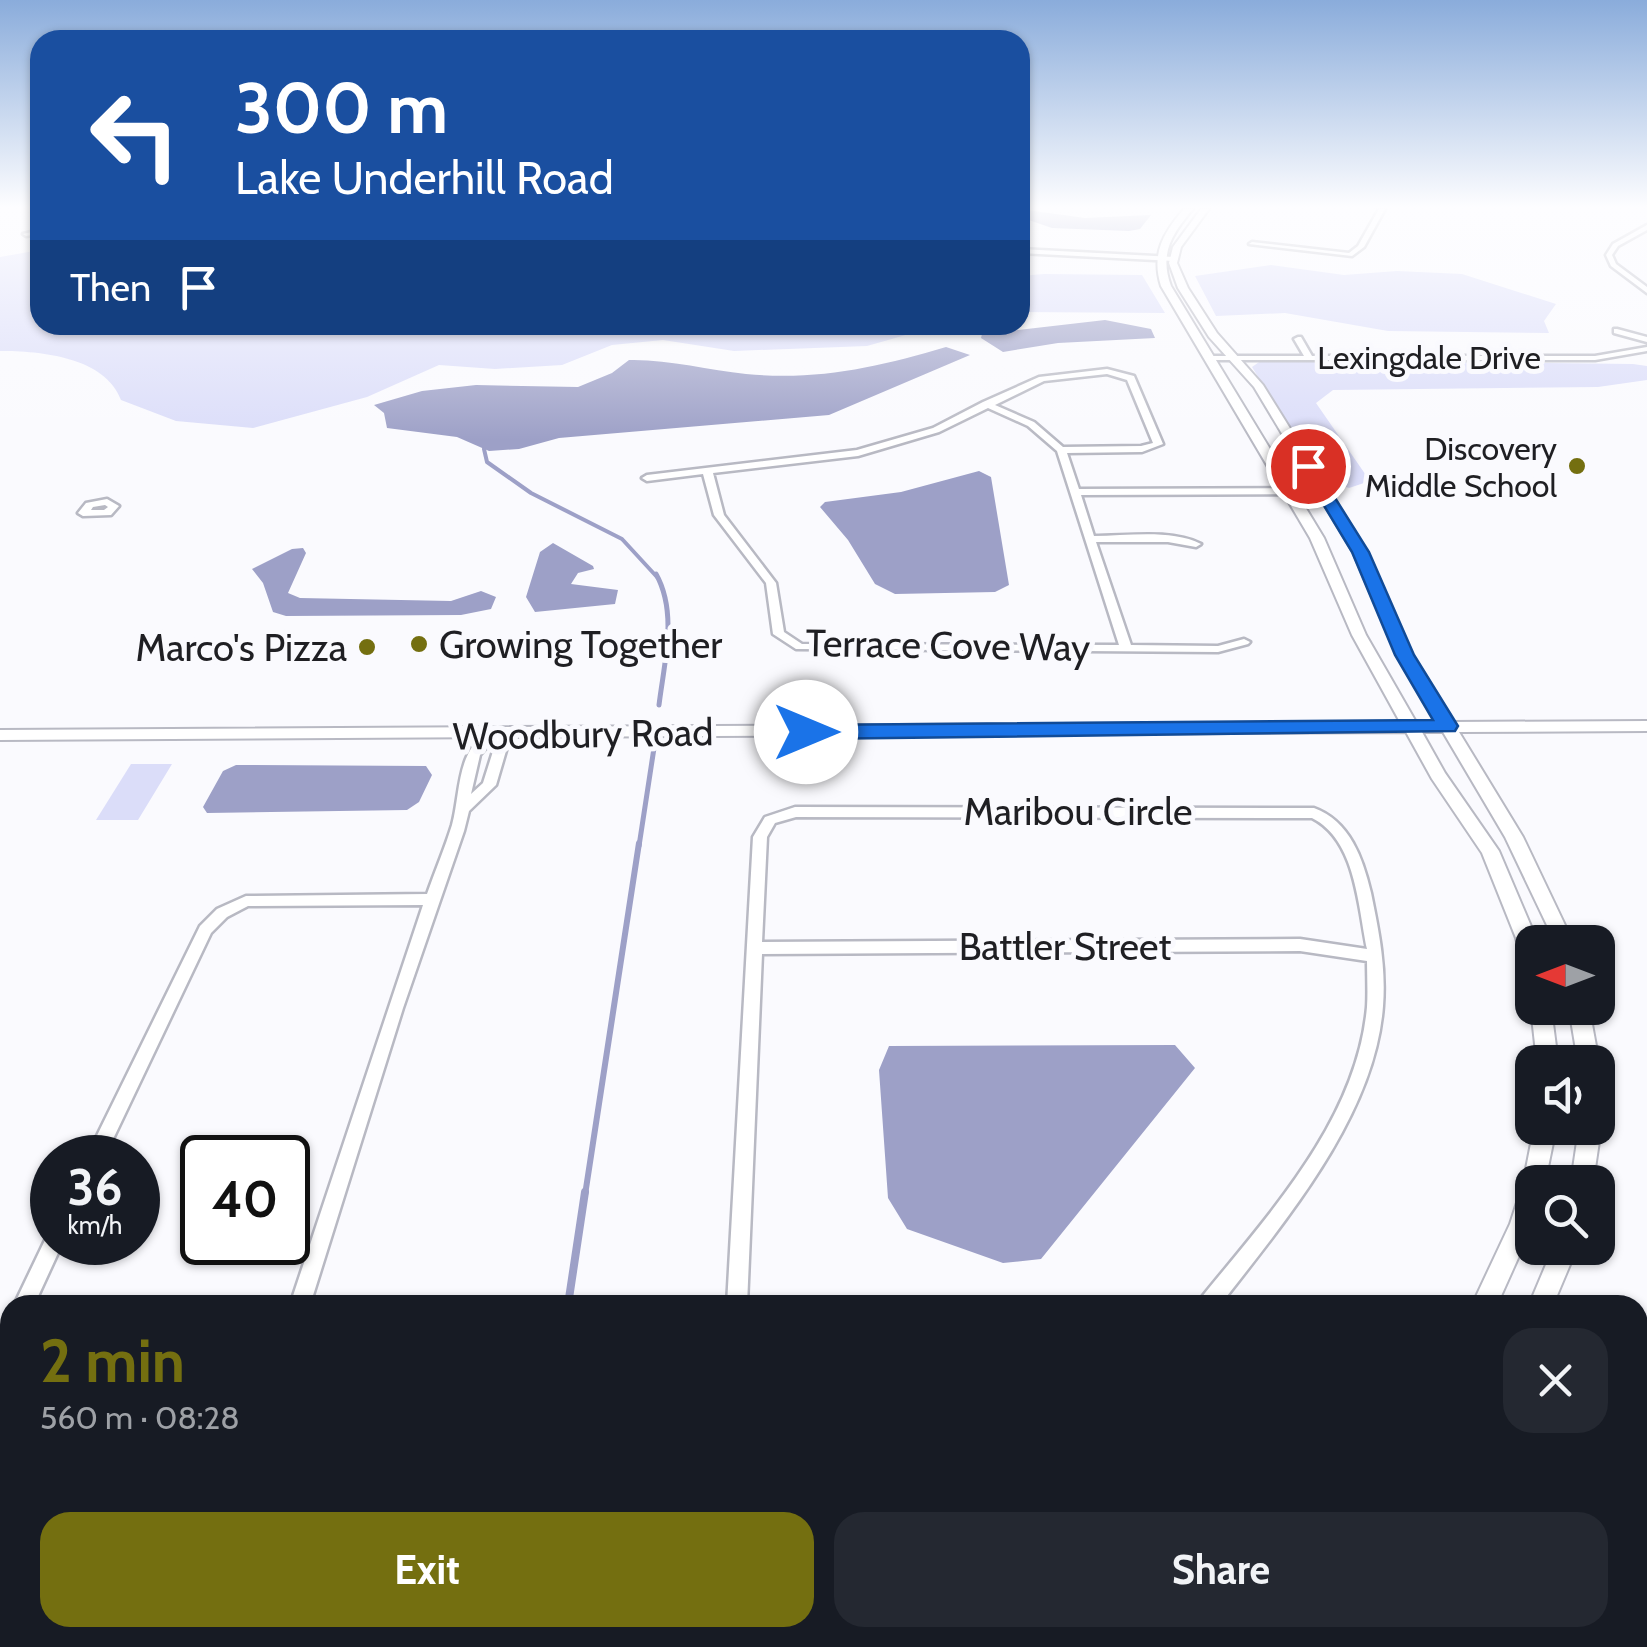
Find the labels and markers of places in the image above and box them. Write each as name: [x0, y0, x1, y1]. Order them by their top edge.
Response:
pin: [1266, 424, 1351, 509]
place label: Discovery Middle School: [1365, 429, 1557, 505]
marker: Discovery Middle School: [1566, 455, 1588, 477]
place label: Growing Together: [439, 621, 722, 668]
place label: Marco's Pizza: [136, 624, 347, 671]
marker: Growing Together: [408, 633, 430, 655]
marker: Marco's Pizza: [356, 636, 378, 658]

